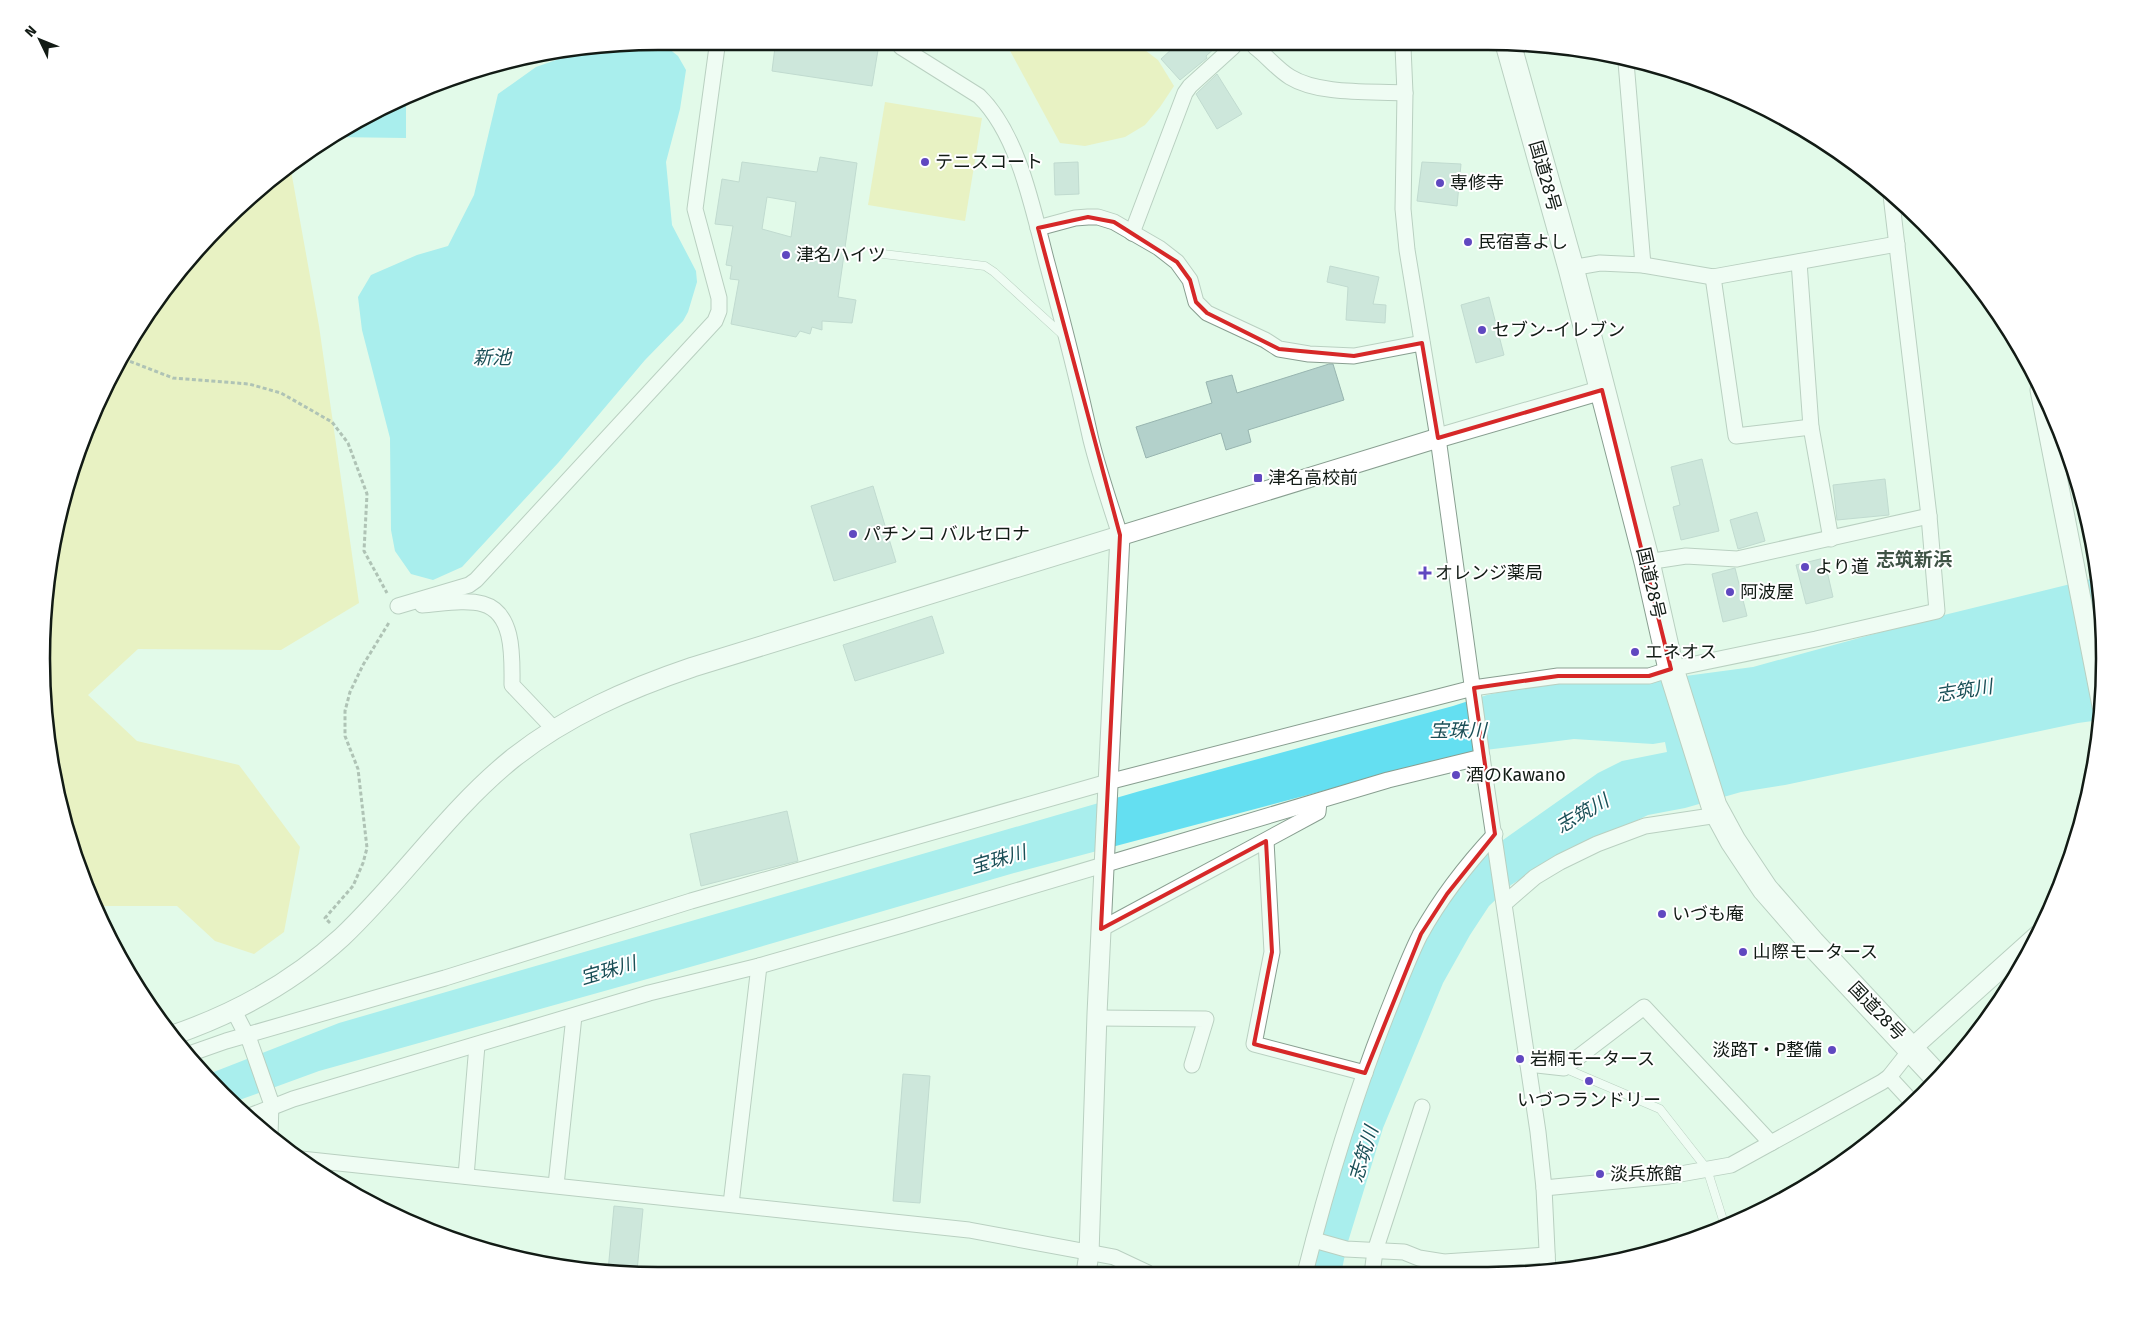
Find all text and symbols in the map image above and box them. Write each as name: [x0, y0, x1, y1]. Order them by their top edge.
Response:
north arrow: [15, 15, 65, 65]
text: N: [21, 22, 40, 41]
street label: 国道28号: [1524, 138, 1566, 214]
place label: テニスコート: [935, 151, 1043, 173]
marker: テニスコート: [919, 156, 931, 168]
place label: 専修寺: [1450, 172, 1504, 194]
marker: 専修寺: [1434, 177, 1446, 189]
place label: 民宿喜よし: [1478, 231, 1568, 253]
marker: 民宿喜よし: [1462, 236, 1474, 248]
place label: 津名ハイツ: [796, 244, 886, 266]
marker: 津名ハイツ: [780, 249, 792, 261]
place label: セブン-イレブン: [1492, 319, 1625, 341]
marker: セブン-イレブン: [1476, 324, 1488, 336]
water label: 新池: [473, 346, 513, 369]
place label: 津名高校前: [1268, 467, 1358, 489]
marker: 津名高校前: [1252, 472, 1264, 484]
place label: パチンコ バルセロナ: [863, 523, 1030, 545]
marker: パチンコ バルセロナ: [847, 528, 859, 540]
street label: 国道28号: [1632, 545, 1670, 621]
district label: 志筑新浜: [1876, 548, 1952, 571]
place label: より道: [1815, 556, 1869, 578]
marker: より道: [1799, 561, 1811, 573]
place label: オレンジ薬局: [1435, 562, 1543, 584]
marker: オレンジ薬局: [1419, 567, 1431, 579]
place label: 阿波屋: [1740, 581, 1794, 603]
marker: 阿波屋: [1724, 586, 1736, 598]
place label: エネオス: [1645, 641, 1717, 663]
marker: エネオス: [1629, 646, 1641, 658]
water label: 志筑川: [1934, 674, 1996, 706]
water label: 宝珠川: [1429, 719, 1488, 742]
place label: 酒のKawano: [1466, 764, 1566, 786]
marker: 酒のKawano: [1450, 769, 1462, 781]
water label: 志筑川: [1552, 788, 1614, 838]
water label: 宝珠川: [968, 840, 1031, 878]
place label: いづも庵: [1672, 903, 1744, 925]
marker: いづも庵: [1656, 908, 1668, 920]
place label: 山際モータース: [1753, 941, 1878, 963]
marker: 山際モータース: [1737, 946, 1749, 958]
water label: 宝珠川: [578, 951, 641, 989]
street label: 国道28号: [1844, 977, 1910, 1045]
place label: 淡路T・P整備: [1712, 1039, 1822, 1061]
marker: 淡路T・P整備: [1826, 1044, 1838, 1056]
place label: 岩桐モータース: [1530, 1048, 1655, 1070]
marker: 岩桐モータース: [1514, 1053, 1526, 1065]
marker: いづつランドリー: [1583, 1075, 1595, 1087]
place label: いづつランドリー: [1517, 1089, 1661, 1111]
water label: 志筑川: [1344, 1122, 1383, 1185]
place label: 淡兵旅館: [1610, 1163, 1682, 1185]
marker: 淡兵旅館: [1594, 1168, 1606, 1180]

